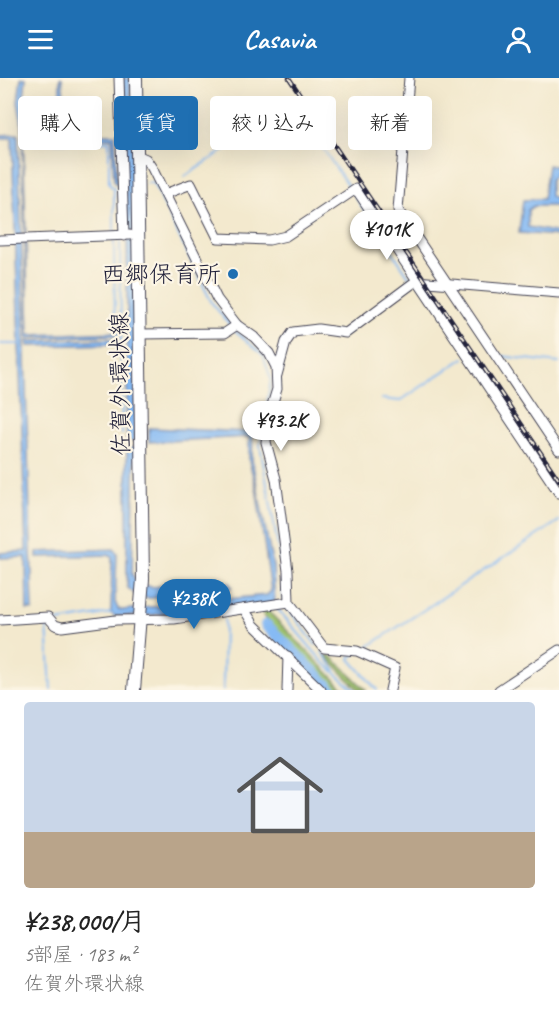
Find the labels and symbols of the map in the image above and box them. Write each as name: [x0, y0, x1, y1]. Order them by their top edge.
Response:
pin: ¥101K: [345, 210, 429, 261]
place label: 西郷保育所: [101, 259, 221, 289]
marker: 西郷保育所: [226, 267, 240, 281]
street label: 佐賀外環状線: [104, 312, 136, 456]
pin: ¥93.2K: [232, 401, 330, 452]
pin: ¥238K: [152, 579, 236, 630]

